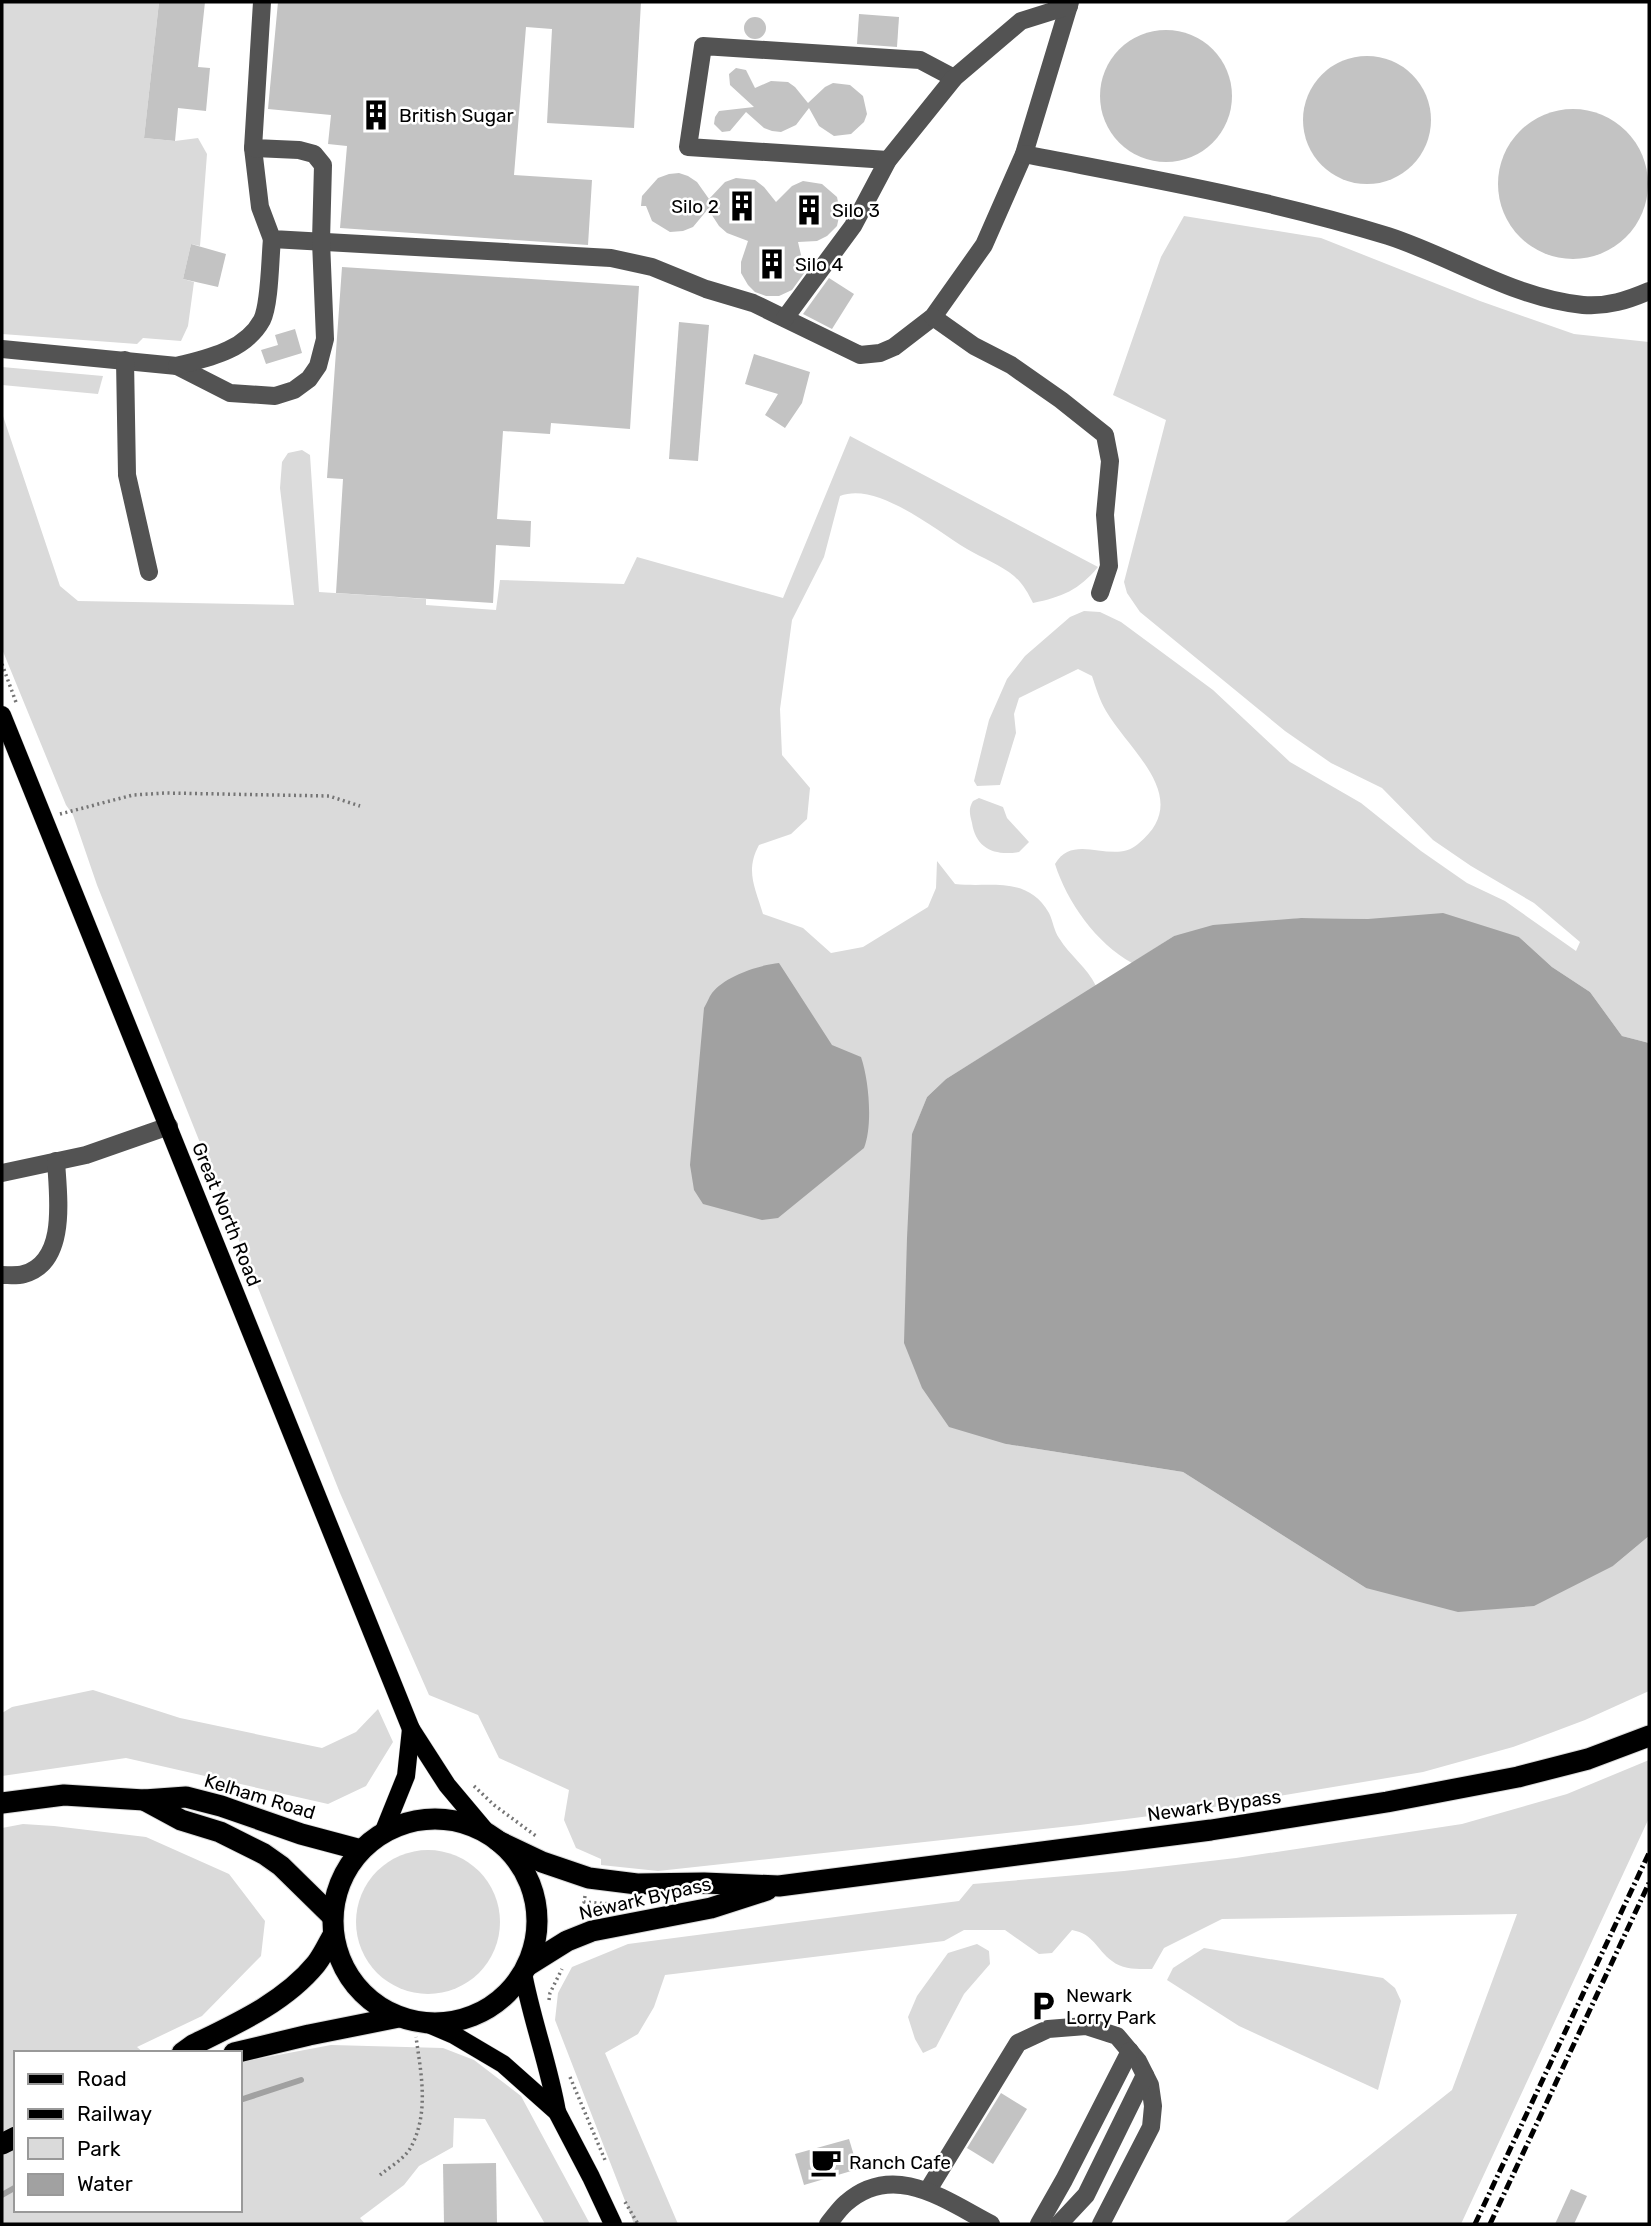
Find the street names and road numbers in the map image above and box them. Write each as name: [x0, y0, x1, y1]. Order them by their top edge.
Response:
street label: Great North Road: [187, 1139, 266, 1289]
street label: Kelham Road: [202, 1769, 318, 1824]
street label: Newark Bypass: [1146, 1785, 1282, 1826]
street label: Newark Bypass: [577, 1872, 713, 1925]

